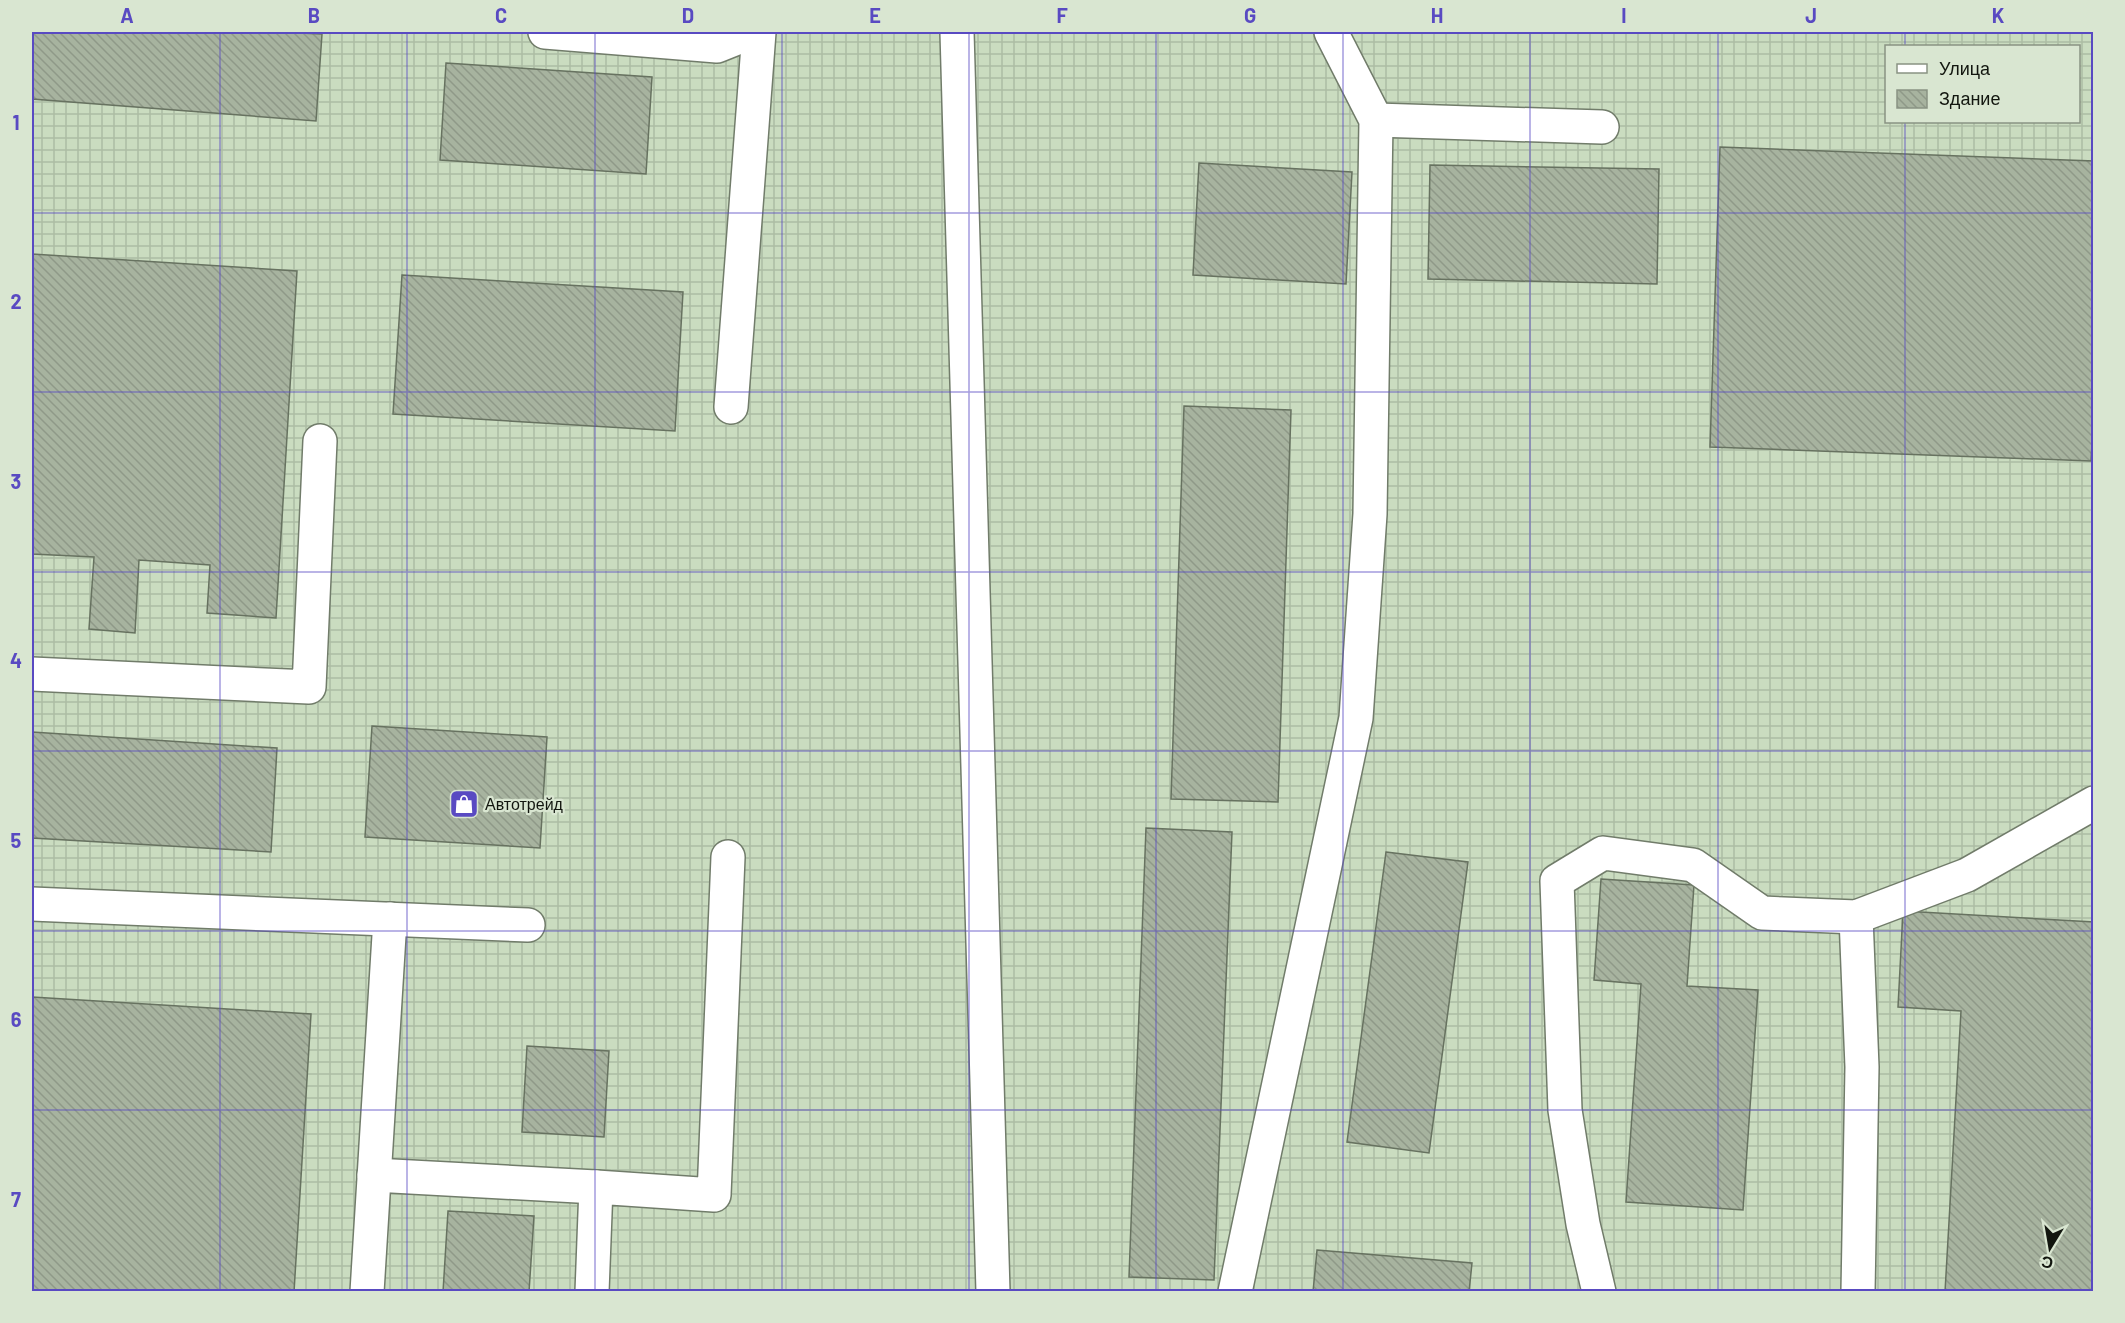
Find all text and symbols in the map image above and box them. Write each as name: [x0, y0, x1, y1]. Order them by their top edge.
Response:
text: A: [120, 3, 134, 27]
text: B: [308, 3, 320, 27]
text: C: [495, 3, 507, 27]
text: D: [682, 3, 694, 27]
text: E: [869, 3, 881, 27]
text: F: [1056, 3, 1068, 27]
text: G: [1244, 3, 1256, 27]
text: H: [1431, 3, 1443, 27]
text: I: [1621, 3, 1627, 27]
text: J: [1805, 3, 1817, 27]
text: K: [1992, 3, 2005, 27]
legend: [1885, 45, 2080, 123]
text: Улица: [1939, 57, 1991, 79]
text: Здание: [1939, 87, 2000, 109]
text: 1: [12, 110, 20, 134]
text: 2: [10, 289, 22, 313]
text: 3: [11, 469, 21, 493]
text: 4: [10, 648, 22, 672]
shop icon: Автотрейд: [448, 788, 480, 820]
place label: Автотрейд: [485, 794, 564, 813]
text: 5: [11, 828, 22, 852]
text: 6: [11, 1007, 22, 1031]
text: 7: [11, 1187, 21, 1211]
north arrow: [2020, 1218, 2080, 1278]
text: С: [2039, 1253, 2055, 1274]

